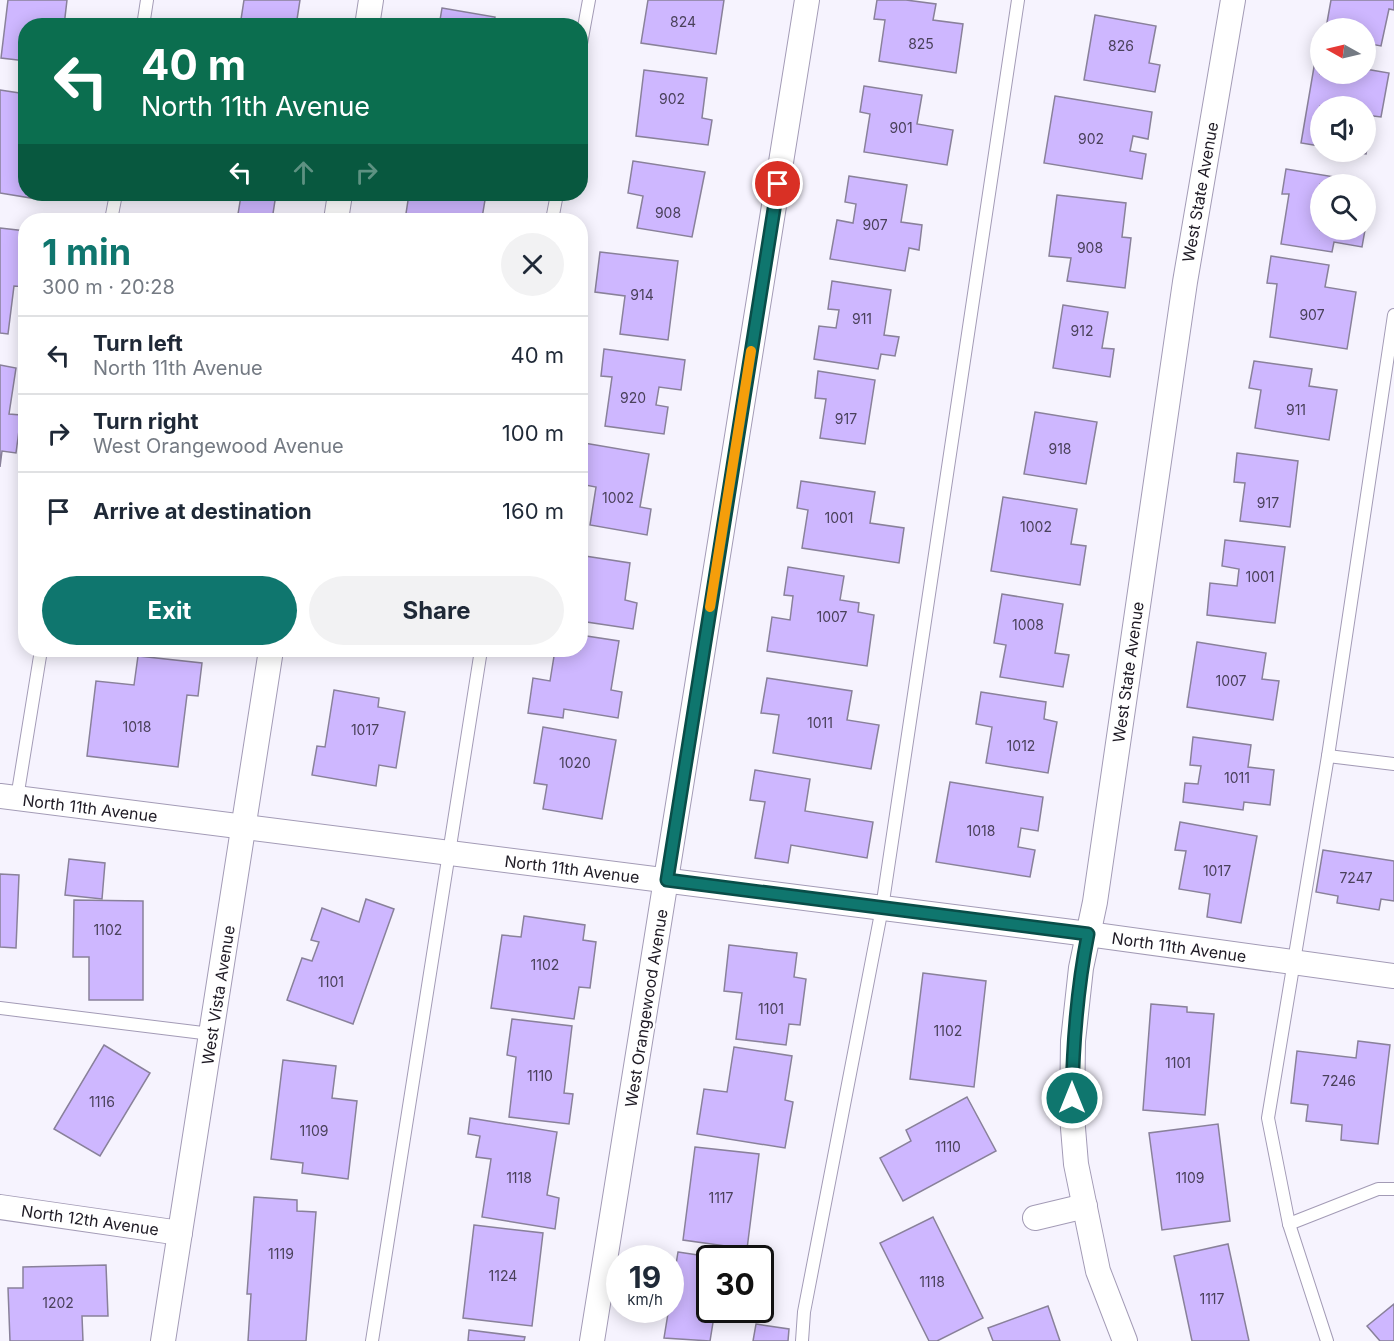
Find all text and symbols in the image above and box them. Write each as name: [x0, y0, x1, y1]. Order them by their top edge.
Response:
house number: 824: [670, 13, 696, 30]
north arrow: [1310, 18, 1376, 84]
map controls: [1310, 18, 1376, 240]
house number: 825: [908, 35, 934, 52]
house number: 826: [1108, 37, 1134, 54]
text: 40 m: [141, 39, 246, 90]
icon: left: [42, 42, 120, 120]
text: North 11th Avenue: [141, 90, 370, 123]
house number: 902: [659, 90, 685, 107]
button: sound: [1310, 96, 1376, 162]
house number: 901: [889, 119, 913, 136]
street label: West State Avenue: [1178, 120, 1222, 264]
house number: 902: [1078, 130, 1104, 147]
icon: left: [224, 156, 257, 189]
icon: ahead: [287, 156, 320, 189]
icon: right: [350, 156, 383, 189]
pin: [752, 158, 803, 209]
icon: arrive: [761, 167, 794, 200]
button: search: [1310, 174, 1376, 240]
house number: 908: [655, 204, 681, 221]
house number: 907: [862, 216, 888, 233]
text: 1 min: [42, 230, 131, 274]
button: close: [501, 233, 564, 296]
house number: 908: [1077, 239, 1103, 256]
text: 300 m · 20:28: [42, 275, 175, 299]
house number: 914: [630, 286, 654, 303]
house number: 907: [1299, 306, 1325, 323]
house number: 911: [852, 310, 872, 327]
house number: 912: [1071, 322, 1093, 339]
text: Turn left: [93, 330, 183, 356]
icon: left: [42, 339, 75, 372]
text: 40 m: [510, 342, 564, 368]
text: North 11th Avenue: [93, 356, 263, 380]
house number: 920: [620, 389, 646, 406]
house number: 911: [1286, 401, 1306, 418]
text: Turn right: [93, 408, 199, 434]
house number: 917: [835, 410, 857, 427]
icon: right: [42, 417, 75, 450]
text: 100 m: [502, 420, 564, 446]
text: West Orangewood Avenue: [93, 434, 344, 458]
house number: 918: [1048, 440, 1072, 457]
house number: 1002: [602, 489, 634, 506]
house number: 917: [1257, 494, 1279, 511]
icon: arrive: [42, 495, 75, 528]
text: Arrive at destination: [93, 498, 312, 524]
text: 160 m: [502, 498, 564, 524]
house number: 1001: [824, 509, 854, 526]
house number: 1002: [1020, 518, 1052, 535]
house number: 1001: [1245, 568, 1275, 585]
button: Exit: [42, 576, 297, 645]
button: Share: [309, 576, 564, 645]
street label: West State Avenue: [1108, 600, 1148, 744]
house number: 1007: [816, 608, 848, 625]
house number: 1008: [1012, 616, 1044, 633]
house number: 1007: [1215, 672, 1247, 689]
house number: 1011: [807, 714, 833, 731]
house number: 1018: [123, 718, 151, 735]
house number: 1017: [351, 721, 379, 738]
house number: 1012: [1007, 737, 1035, 754]
house number: 1020: [559, 754, 591, 771]
house number: 1011: [1224, 769, 1250, 786]
street label: North 11th Avenue: [21, 790, 159, 826]
house number: 1018: [967, 822, 995, 839]
street label: North 11th Avenue: [503, 851, 641, 887]
house number: 1017: [1203, 862, 1231, 879]
house number: 7247: [1339, 869, 1373, 886]
street label: West Orangewood Avenue: [620, 907, 672, 1109]
house number: 1102: [94, 921, 122, 938]
street label: West Vista Avenue: [197, 924, 239, 1066]
street label: North 11th Avenue: [1110, 928, 1248, 966]
house number: 1102: [531, 956, 559, 973]
house number: 1101: [318, 973, 344, 990]
house number: 1101: [758, 1000, 784, 1017]
house number: 1102: [934, 1022, 962, 1039]
house number: 1101: [1165, 1054, 1191, 1071]
position arrow: [1040, 1066, 1104, 1130]
house number: 1110: [527, 1067, 553, 1084]
house number: 7246: [1322, 1072, 1356, 1089]
house number: 1116: [89, 1093, 115, 1110]
house number: 1109: [300, 1122, 328, 1139]
house number: 1110: [935, 1138, 961, 1155]
house number: 1118: [506, 1169, 532, 1186]
house number: 1109: [1176, 1169, 1204, 1186]
house number: 1117: [708, 1189, 734, 1206]
street label: North 12th Avenue: [20, 1200, 160, 1240]
house number: 1119: [268, 1245, 294, 1262]
speed limit sign: 30: [696, 1245, 774, 1323]
text: 19: [629, 1259, 661, 1295]
house number: 1124: [489, 1267, 517, 1284]
house number: 1118: [919, 1273, 945, 1290]
text: km/h: [627, 1290, 663, 1309]
house number: 1117: [1199, 1290, 1225, 1307]
house number: 1202: [42, 1294, 74, 1311]

